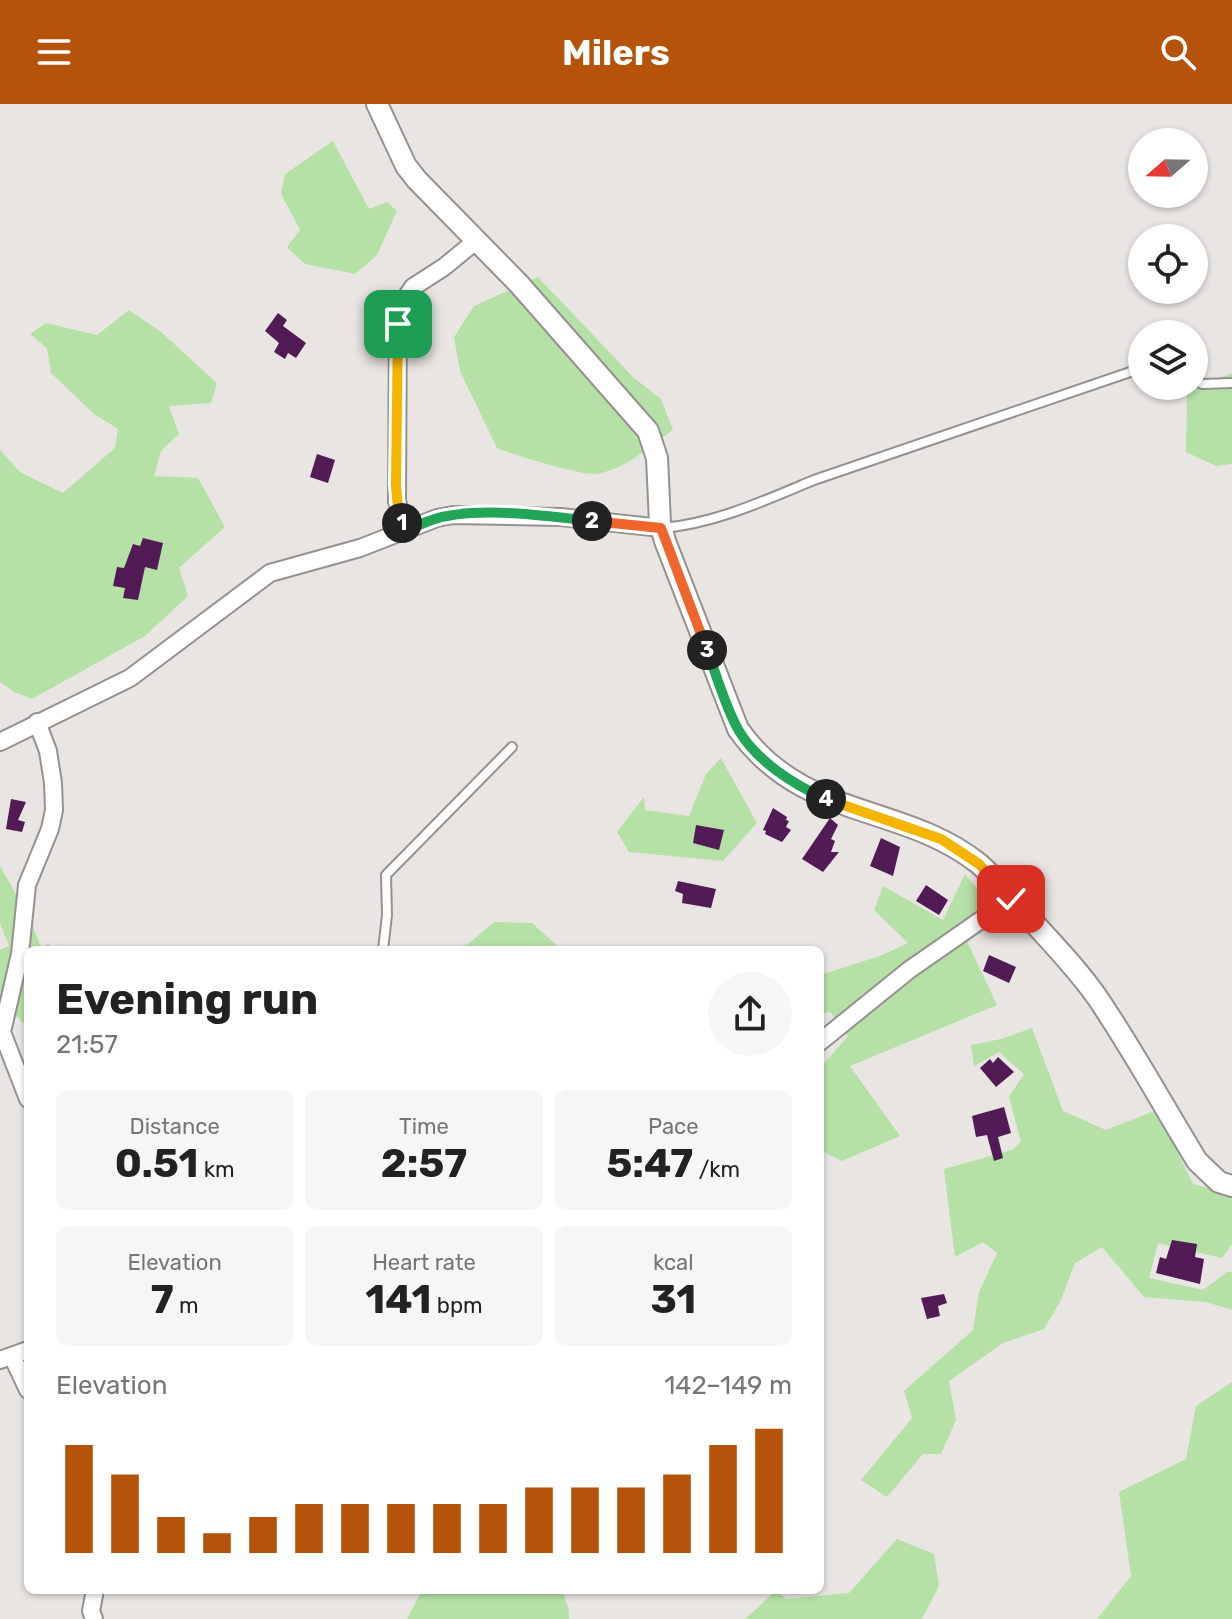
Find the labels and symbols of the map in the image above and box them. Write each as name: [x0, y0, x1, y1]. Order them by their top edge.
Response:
north arrow: [1128, 128, 1208, 208]
pin: [364, 290, 432, 358]
pin: 2: [572, 501, 612, 541]
pin: 1: [382, 503, 422, 543]
pin: 3: [687, 630, 727, 670]
pin: 4: [806, 779, 846, 819]
pin: [977, 865, 1045, 933]

